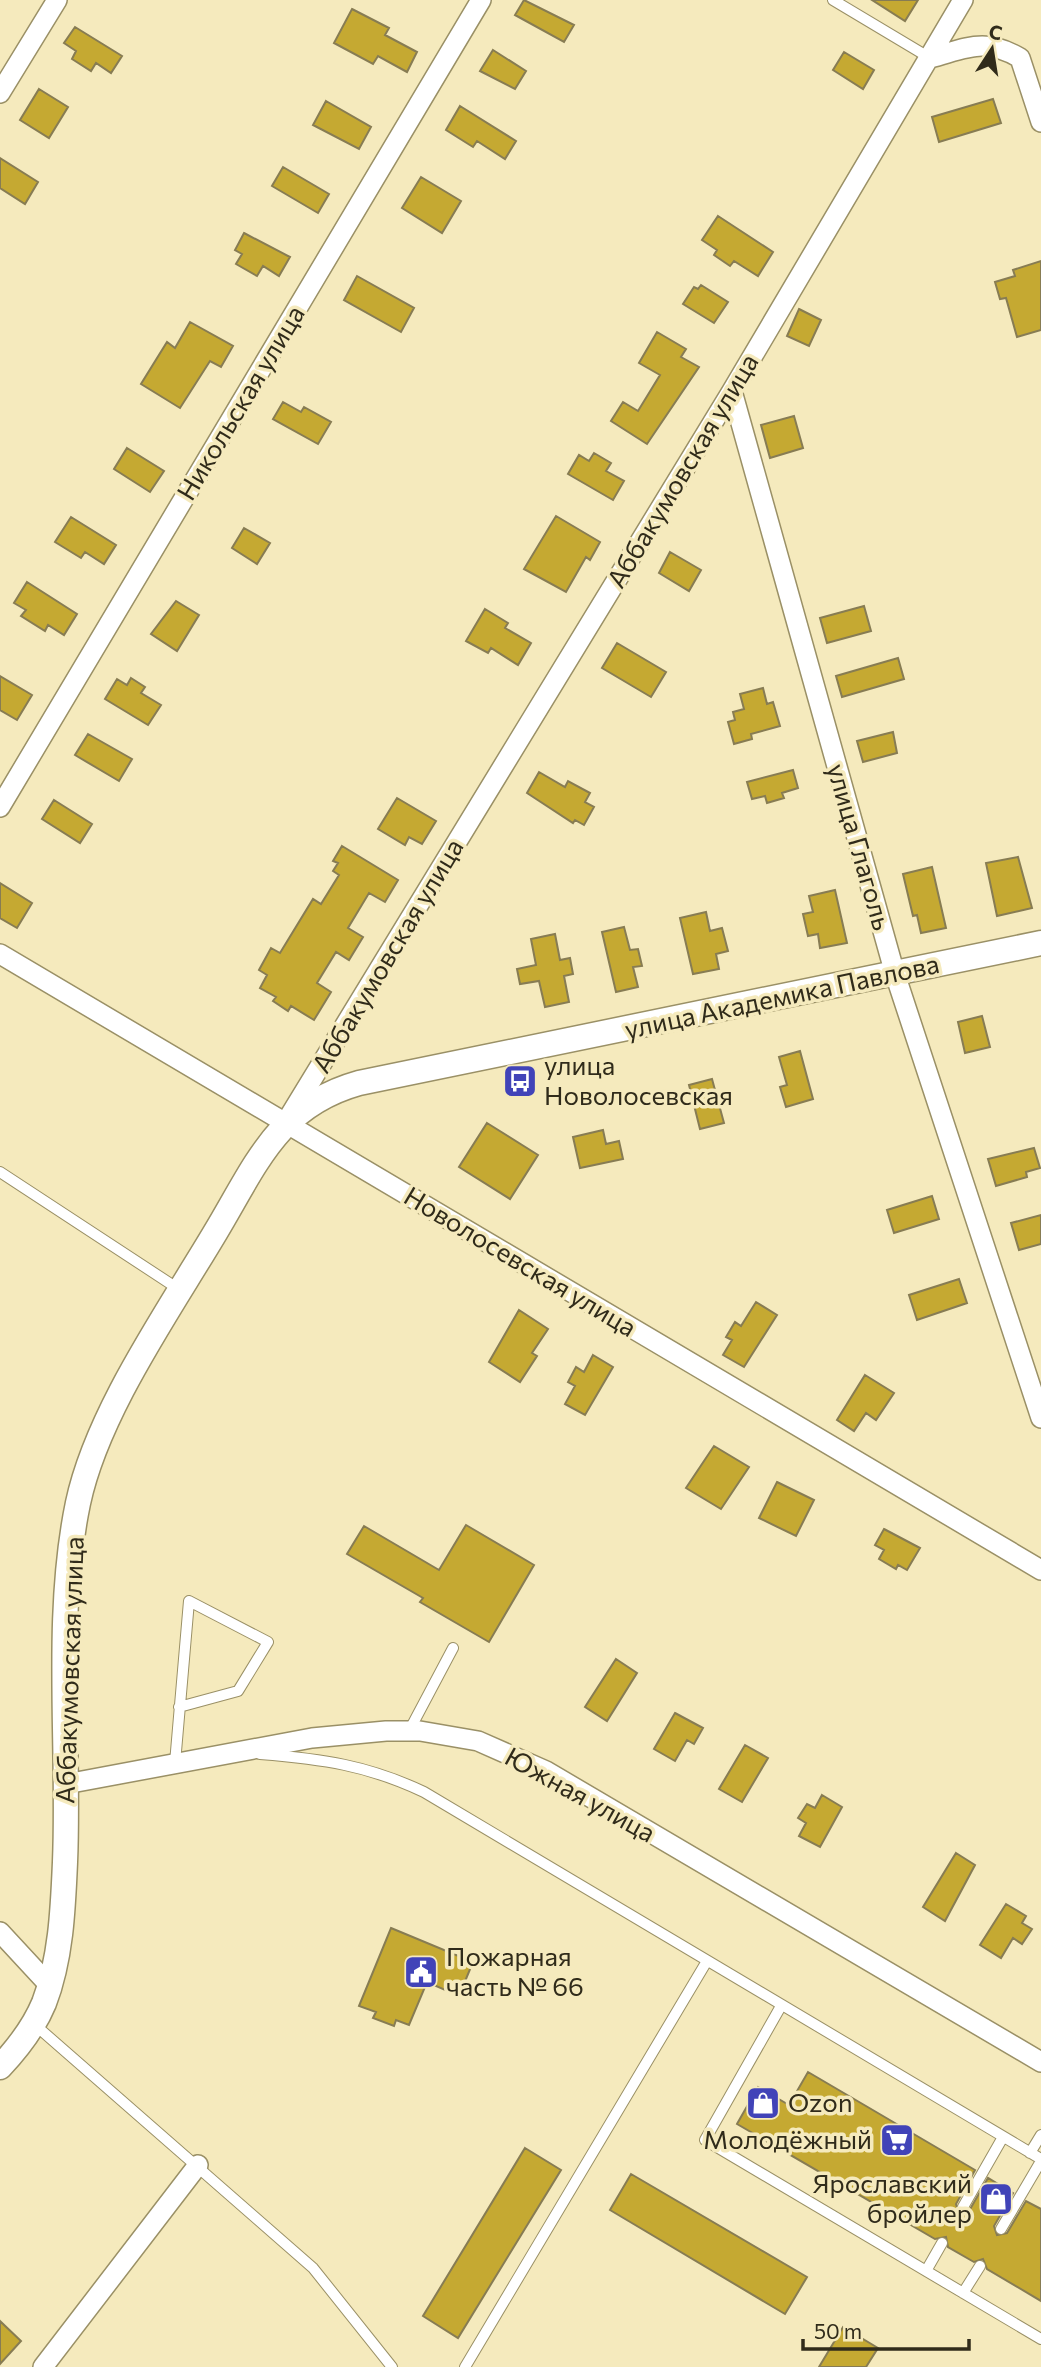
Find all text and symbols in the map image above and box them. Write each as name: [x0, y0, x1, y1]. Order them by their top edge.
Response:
north arrow: [957, 14, 1027, 84]
text: С: [987, 19, 1004, 44]
street label: Никольская улица: [169, 299, 310, 505]
street label: Аббакумовская улица: [600, 348, 764, 593]
street label: улица Глаголь: [822, 760, 899, 933]
street label: Аббакумовская улица: [305, 833, 469, 1078]
street label: улица Академика Павлова: [622, 947, 942, 1044]
place label: улица Новолосевская: [544, 1049, 733, 1110]
bus stop icon: улица Новолосевская: [501, 1062, 539, 1100]
street label: Новолосевская улица: [399, 1179, 642, 1342]
street label: Аббакумовская улица: [48, 1536, 89, 1804]
street label: Южная улица: [500, 1740, 661, 1848]
place label: Пожарная часть № 66: [446, 1940, 584, 2001]
public building icon: Пожарная часть № 66: [402, 1953, 440, 1991]
shop icon: Ozon: [744, 2084, 782, 2122]
place label: Ozon: [788, 2086, 853, 2117]
supermarket icon: Молодёжный: [878, 2121, 916, 2159]
place label: Молодёжный: [703, 2123, 872, 2154]
place label: Ярославский бройлер: [812, 2167, 972, 2228]
shop icon: Ярославский бройлер: [977, 2180, 1015, 2218]
scale bar: [803, 2308, 969, 2352]
text: 50 m: [814, 2318, 862, 2343]

